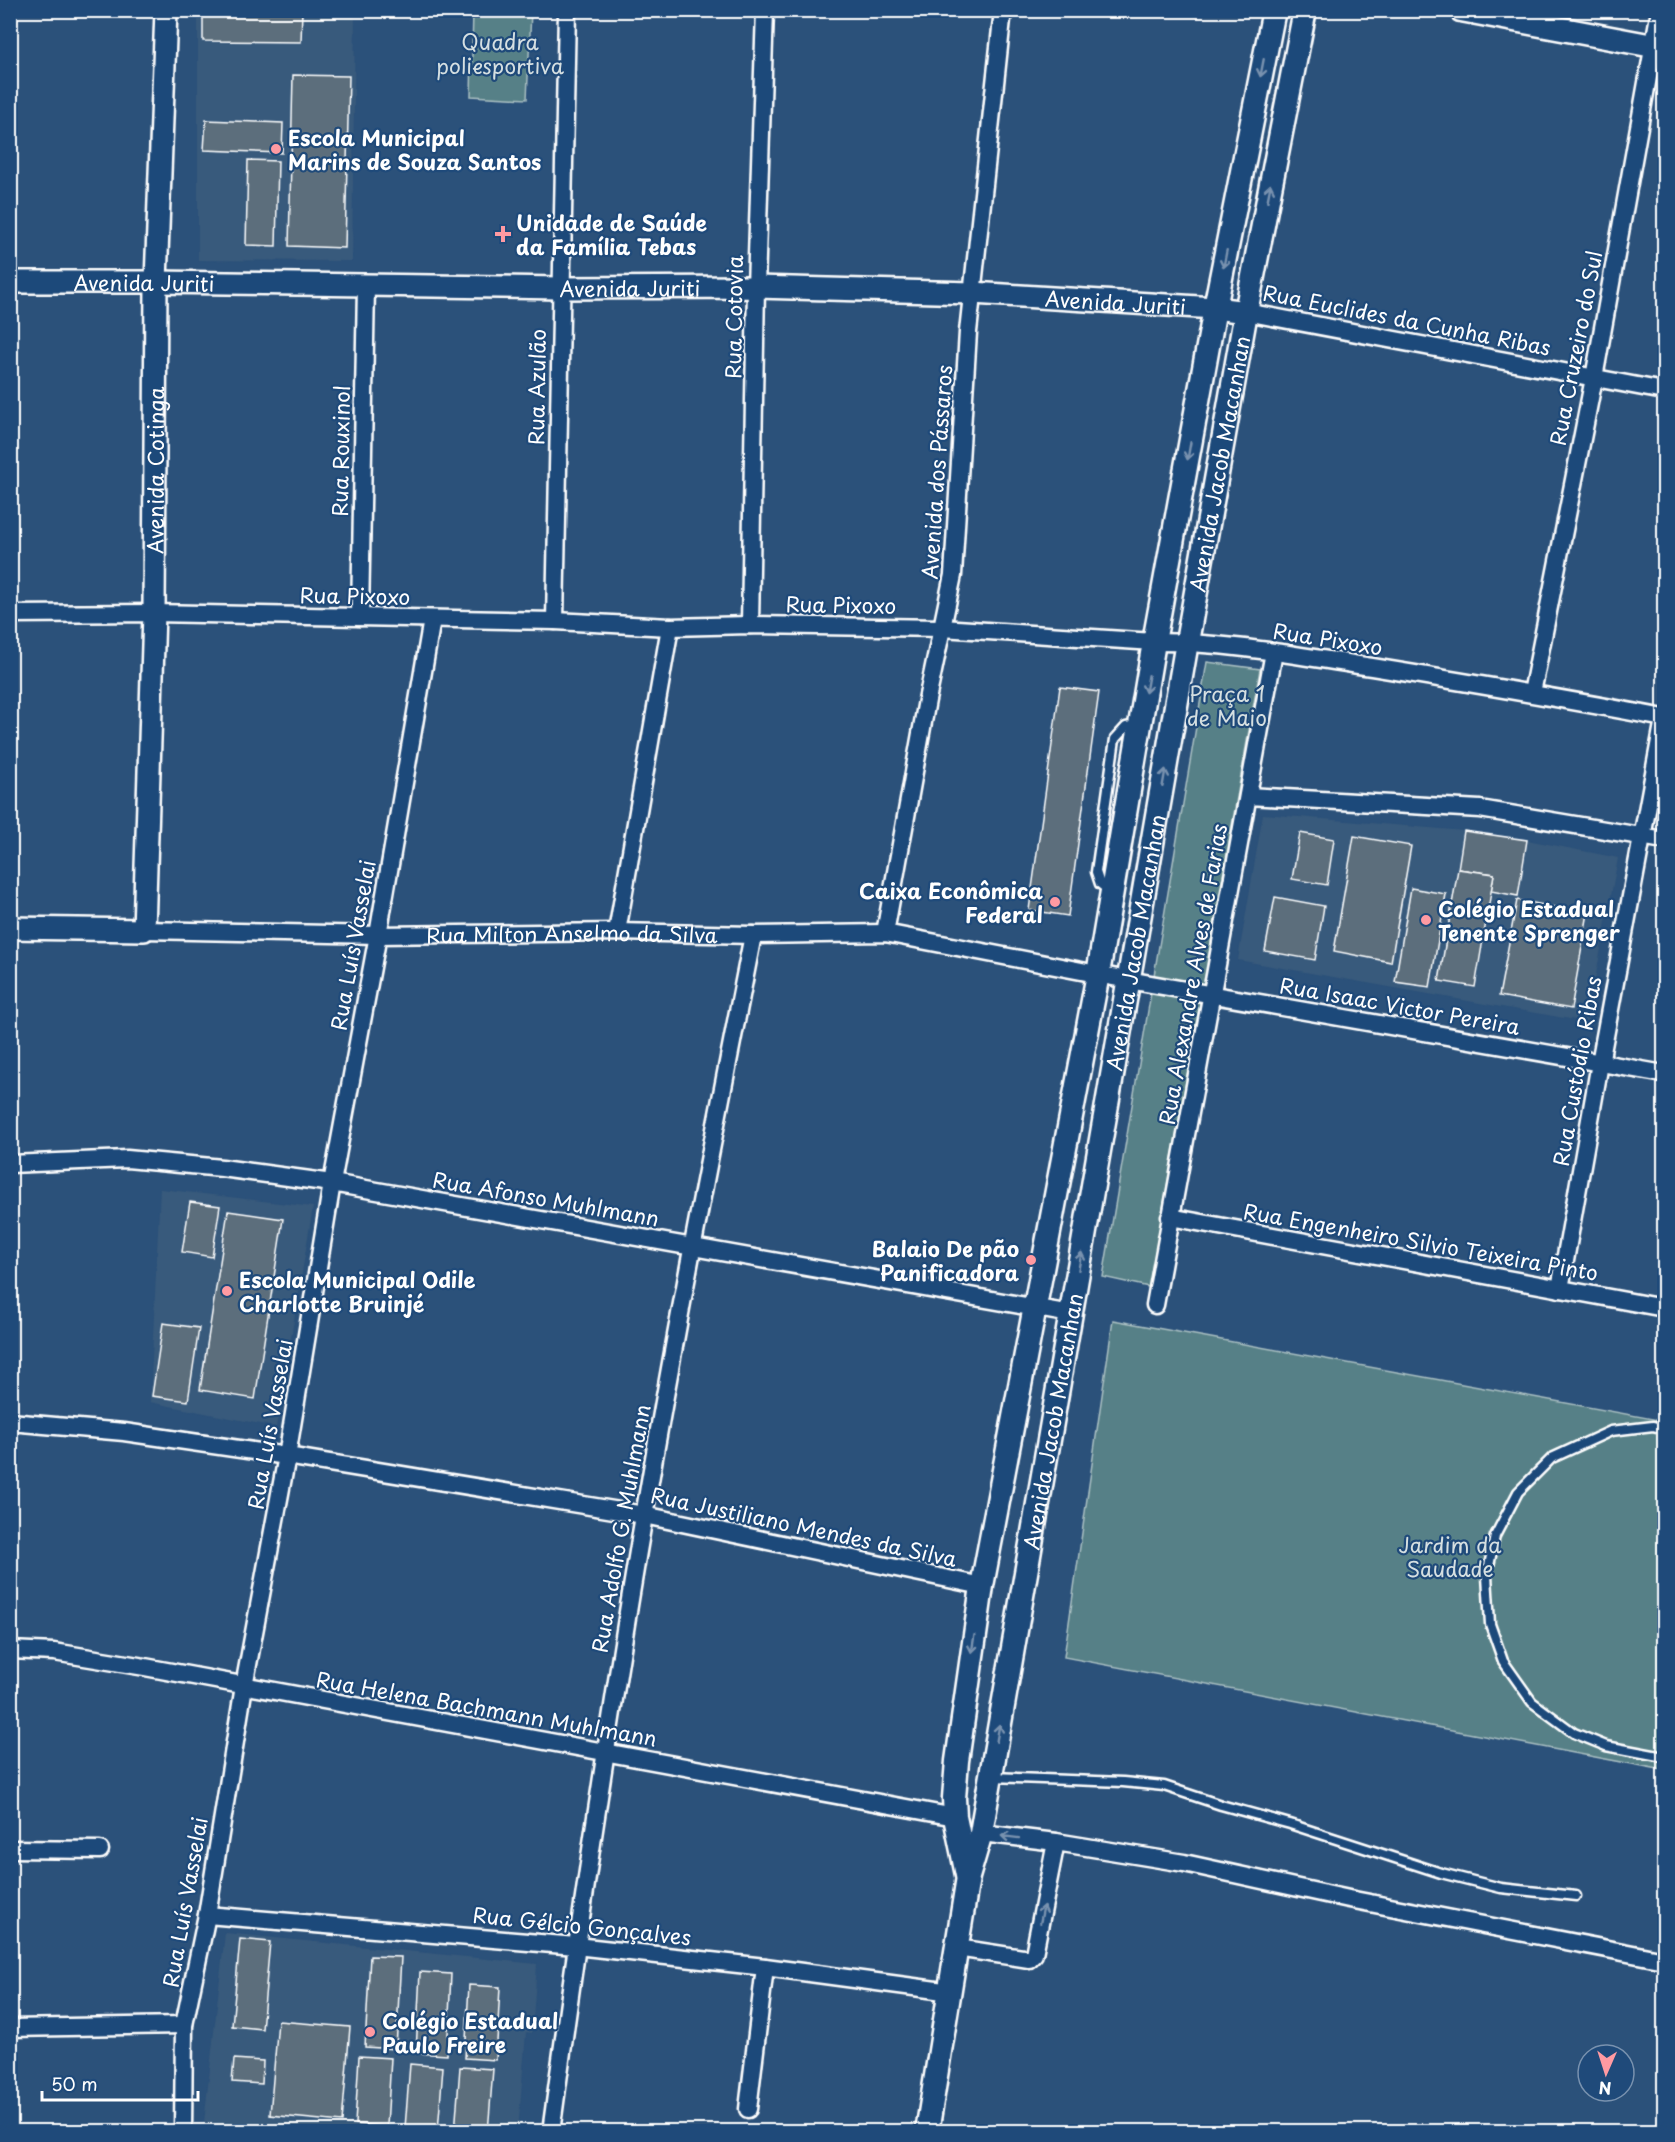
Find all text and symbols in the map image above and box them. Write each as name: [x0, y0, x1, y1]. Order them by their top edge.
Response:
park label: Quadra poliesportiva: [436, 25, 565, 81]
one-way arrow: [1256, 58, 1267, 77]
place label: Escola Municipal Marins de Souza Santos: [288, 121, 541, 177]
marker: Escola Municipal Marins de Souza Santos: [269, 142, 283, 156]
one-way arrow: [1264, 183, 1275, 203]
place label: Unidade de Saúde da Família Tebas: [516, 206, 707, 262]
marker: Unidade de Saúde da Família Tebas: [494, 225, 512, 243]
street label: Rua Cruzeiro do Sul: [1540, 248, 1610, 448]
one-way arrow: [1219, 249, 1230, 269]
street label: Rua Cotovia: [716, 254, 750, 379]
street label: Avenida Juriti: [73, 266, 215, 299]
street label: Avenida Juriti: [559, 271, 701, 304]
street label: Rua Euclides da Cunha Ribas: [1260, 275, 1554, 363]
street label: Avenida Juriti: [1044, 282, 1187, 322]
street label: Rua Azulão: [519, 329, 553, 445]
street label: Avenida Jacob Macanhan: [1180, 333, 1257, 594]
street label: Avenida dos Pássaros: [913, 364, 959, 580]
street label: Rua Rouxinol: [323, 385, 357, 517]
street label: Avenida Cotinga: [138, 386, 171, 554]
one-way arrow: [1183, 441, 1194, 460]
street label: Rua Pixoxo: [299, 578, 411, 612]
street label: Rua Pixoxo: [785, 587, 897, 621]
street label: Rua Pixoxo: [1271, 614, 1385, 662]
one-way arrow: [1141, 674, 1152, 694]
park label: Praça 1 de Maio: [1187, 677, 1267, 733]
one-way arrow: [1158, 769, 1169, 788]
street label: Avenida Jacob Macanhan: [1097, 812, 1173, 1073]
street label: Rua Alexandre Alves de Farias: [1150, 821, 1234, 1127]
street label: Rua Luís Vasselai: [321, 857, 383, 1033]
place label: Caixa Econômica Federal: [859, 874, 1043, 930]
place label: Colégio Estadual Tenente Sprenger: [1438, 892, 1620, 948]
marker: Caixa Econômica Federal: [1048, 895, 1062, 909]
marker: Colégio Estadual Tenente Sprenger: [1419, 913, 1433, 927]
street label: Rua Milton Anselmo da Silva: [426, 916, 718, 950]
street label: Rua Isaac Victor Pereira: [1277, 968, 1523, 1042]
street label: Rua Custódio Ribas: [1544, 973, 1608, 1169]
street label: Rua Afonso Muhlmann: [430, 1162, 662, 1234]
street label: Rua Engenheiro Silvio Teixeira Pinto: [1241, 1194, 1601, 1288]
place label: Balaio De pão Panificadora: [872, 1232, 1020, 1288]
one-way arrow: [1075, 1251, 1086, 1271]
marker: Balaio De pão Panificadora: [1024, 1253, 1038, 1267]
place label: Escola Municipal Odile Charlotte Bruinjé: [239, 1263, 476, 1319]
marker: Escola Municipal Odile Charlotte Bruinjé: [220, 1284, 234, 1298]
street label: Avenida Jacob Macanhan: [1014, 1291, 1090, 1552]
street label: Rua Luís Vasselai: [238, 1336, 300, 1512]
street label: Rua Adolfo G. Muhlmann: [582, 1401, 658, 1655]
street label: Rua Justiliano Mendes da Silva: [648, 1478, 960, 1574]
park label: Jardim da Saudade: [1398, 1528, 1502, 1584]
one-way arrow: [968, 1634, 979, 1654]
street label: Rua Helena Bachmann Muhlmann: [314, 1662, 660, 1754]
one-way arrow: [993, 1724, 1004, 1744]
street label: Rua Luís Vasselai: [153, 1814, 215, 1990]
one-way arrow: [1000, 1831, 1020, 1842]
street label: Rua Gélcio Gonçalves: [471, 1898, 693, 1952]
one-way arrow: [1037, 1905, 1048, 1924]
place label: Colégio Estadual Paulo Freire: [382, 2004, 558, 2060]
marker: Colégio Estadual Paulo Freire: [363, 2025, 377, 2039]
north arrow: [1576, 2043, 1636, 2103]
scale bar: [42, 2064, 198, 2102]
text: 50 m: [51, 2070, 98, 2097]
text: N: [1598, 2077, 1612, 2101]

